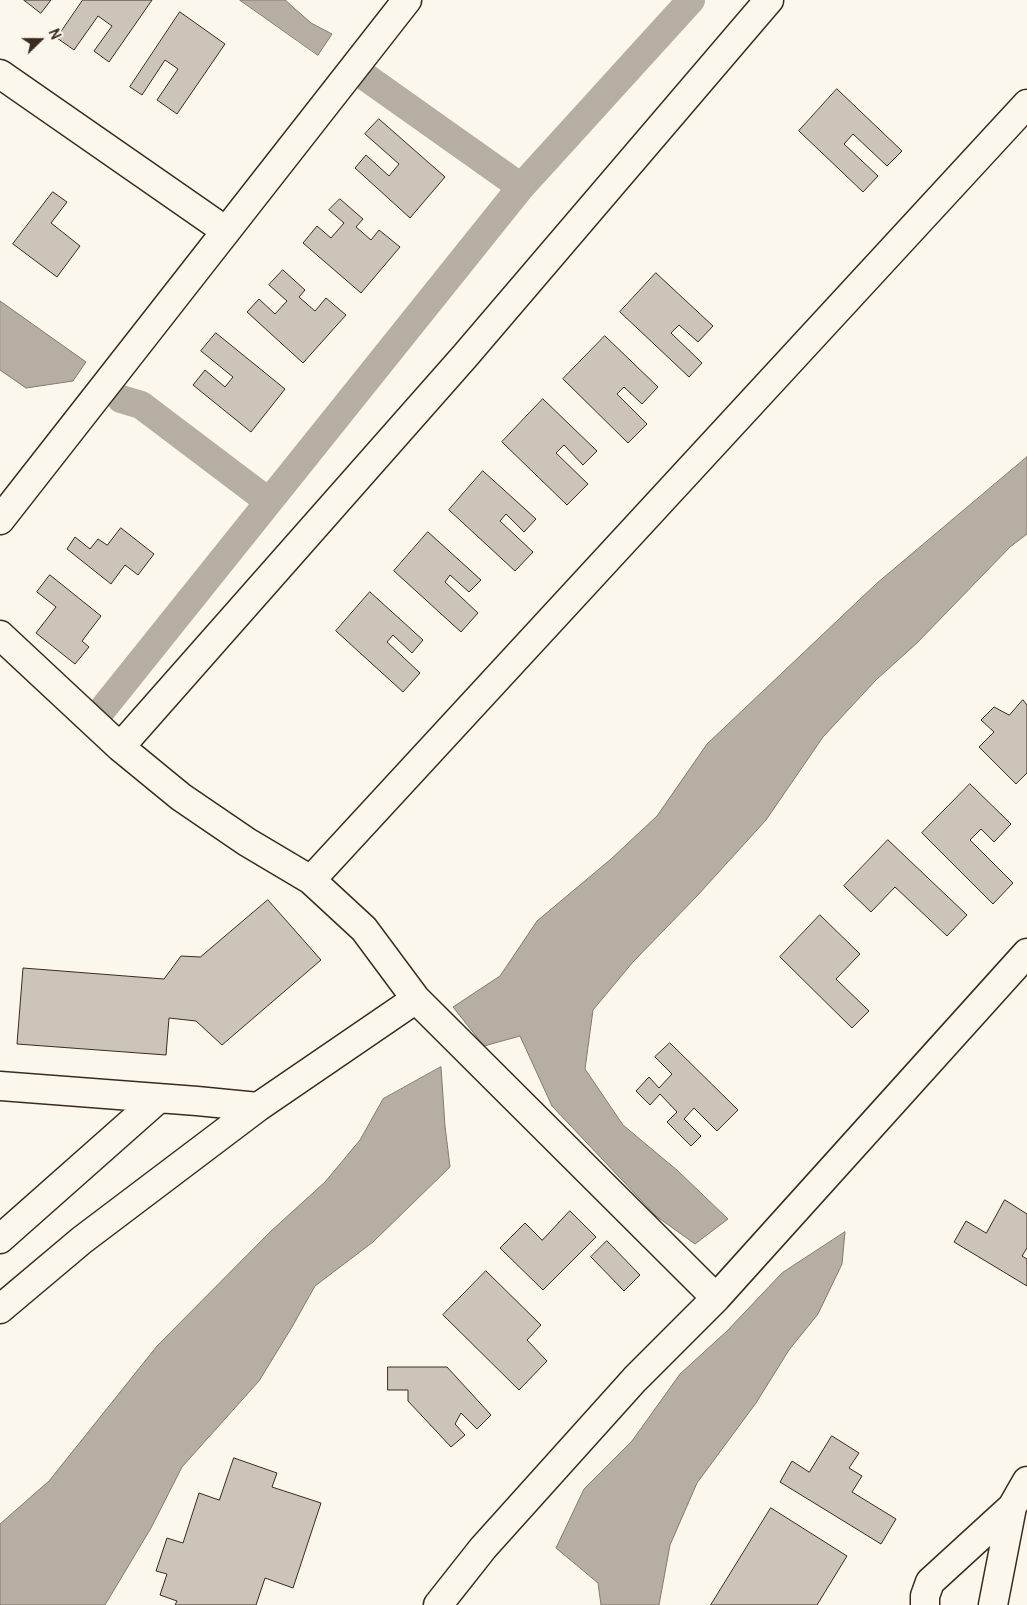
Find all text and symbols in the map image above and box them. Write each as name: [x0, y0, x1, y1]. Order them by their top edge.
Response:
north arrow: [15, 15, 65, 65]
text: N: [45, 27, 64, 42]

